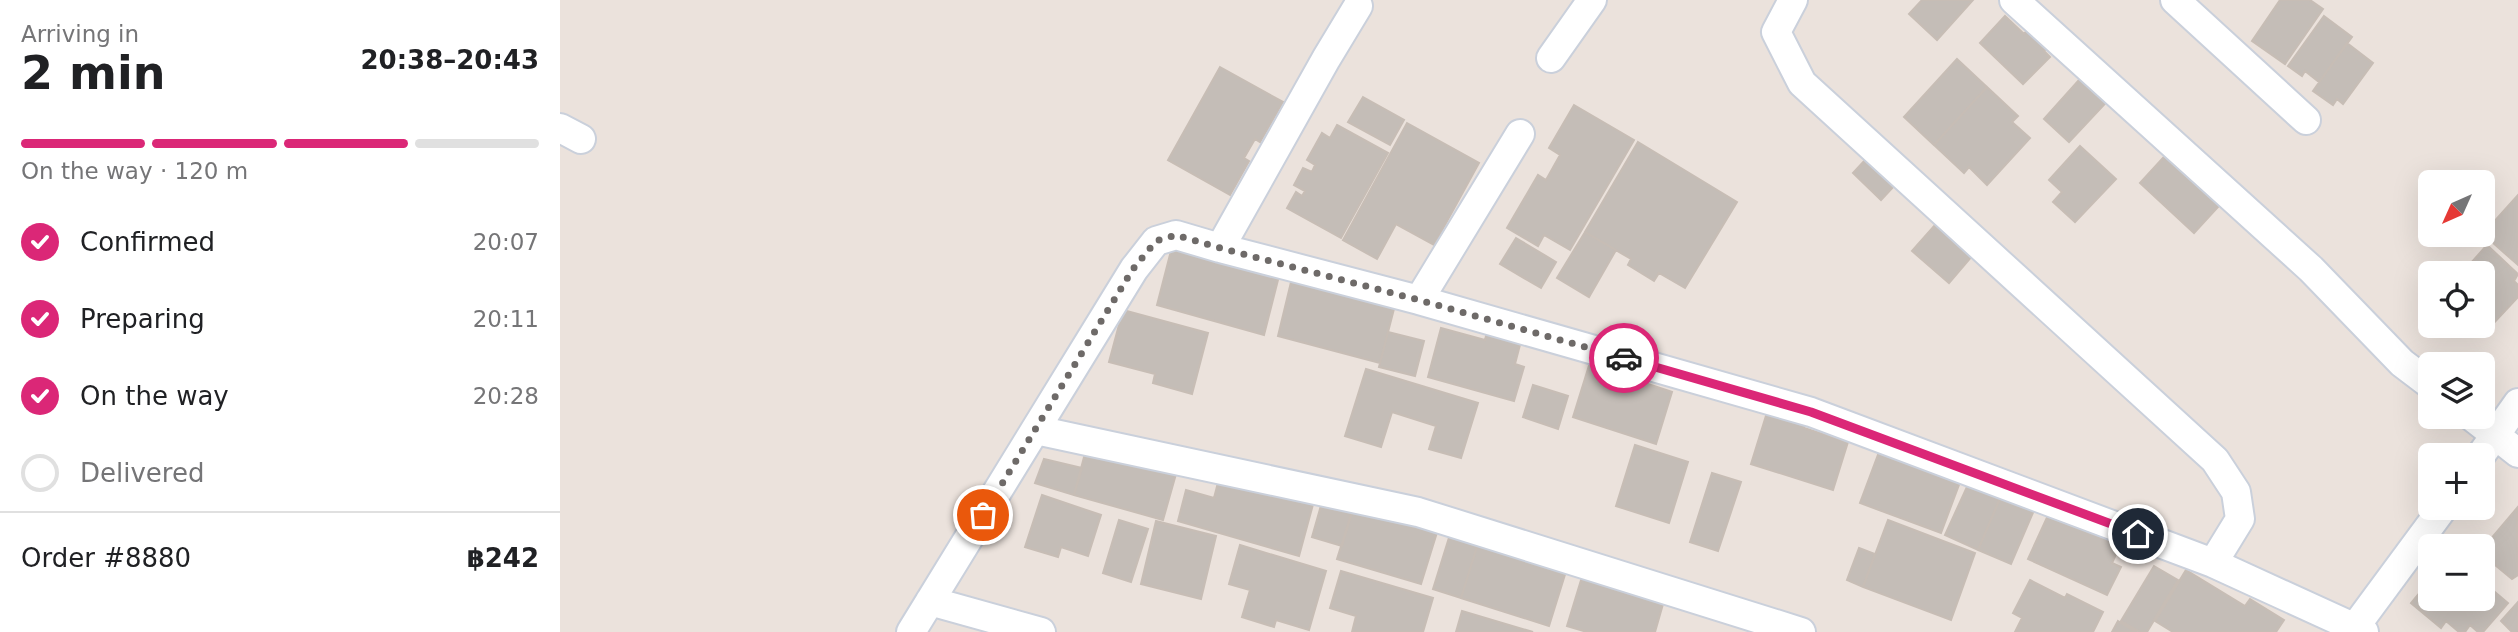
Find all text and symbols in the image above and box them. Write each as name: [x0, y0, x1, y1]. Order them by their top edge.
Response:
text: Arriving in: [21, 21, 139, 47]
text: 20:38–20:43: [360, 45, 539, 75]
text: 2 min: [21, 46, 165, 100]
text: On the way · 120 m: [21, 158, 248, 184]
north arrow: [2418, 170, 2496, 247]
map controls: [2418, 170, 2495, 611]
icon: check: [21, 223, 59, 261]
text: Confirmed: [80, 227, 215, 257]
text: 20:07: [473, 229, 539, 255]
button: locate: [2418, 261, 2495, 338]
icon: check: [21, 300, 59, 338]
text: Preparing: [80, 304, 205, 334]
text: 20:11: [473, 306, 539, 332]
courier: [1589, 323, 1659, 393]
icon: car: [1605, 339, 1643, 377]
button: layers: [2418, 352, 2495, 429]
icon: check: [21, 377, 59, 415]
text: On the way: [80, 381, 229, 411]
text: 20:28: [473, 383, 539, 409]
button: +: [2418, 443, 2495, 520]
text: Delivered: [80, 458, 204, 488]
pin: [953, 485, 1013, 545]
icon: bag: [964, 496, 1002, 534]
pin: [2108, 504, 2168, 564]
icon: home: [2119, 515, 2157, 553]
button: −: [2418, 534, 2495, 611]
text: Order #8880: [21, 543, 191, 573]
text: ฿242: [467, 543, 539, 573]

